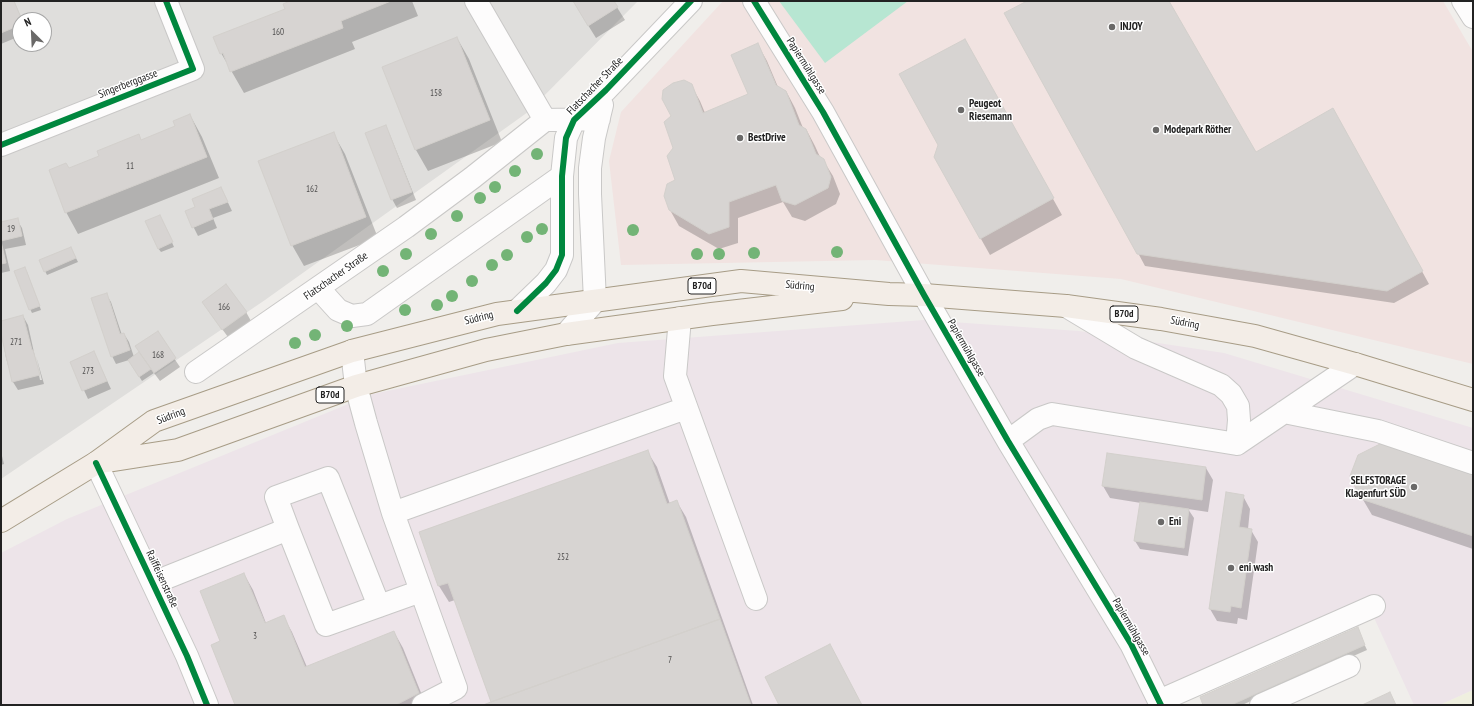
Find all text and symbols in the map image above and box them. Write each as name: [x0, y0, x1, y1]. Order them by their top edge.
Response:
north arrow: [12, 12, 52, 52]
text: N: [22, 14, 33, 30]
place label: INJOY: [1120, 20, 1143, 34]
marker: INJOY: [1107, 22, 1117, 32]
house number: 160: [272, 27, 284, 37]
street label: Papiermühlgasse: [783, 35, 829, 97]
street label: Flatschacher Straße: [564, 54, 626, 118]
street label: Singerberggasse: [96, 67, 160, 101]
house number: 158: [430, 88, 442, 98]
place label: Peugeot Riesemann: [969, 97, 1012, 123]
marker: Peugeot Riesemann: [956, 105, 966, 115]
place label: Modepark Röther: [1164, 123, 1231, 137]
marker: Modepark Röther: [1151, 125, 1161, 135]
place label: BestDrive: [748, 131, 786, 145]
marker: BestDrive: [735, 133, 745, 143]
house number: 11: [126, 161, 134, 171]
house number: 162: [306, 184, 318, 194]
house number: 19: [7, 224, 15, 234]
street label: Flatschacher Straße: [301, 249, 371, 303]
road number: B70d: [688, 278, 716, 294]
street label: Südring: [785, 278, 815, 294]
house number: 166: [218, 302, 230, 312]
road number: B70d: [1110, 306, 1138, 322]
street label: Südring: [463, 308, 495, 328]
street label: Südring: [1169, 314, 1201, 332]
street label: Papiermühlgasse: [944, 317, 988, 379]
house number: 271: [10, 337, 22, 347]
house number: 168: [152, 350, 164, 360]
house number: 273: [82, 366, 94, 376]
road number: B70d: [316, 387, 344, 403]
street label: Südring: [155, 405, 187, 427]
place label: SELFSTORAGE Klagenfurt SÜD: [1345, 474, 1406, 500]
marker: SELFSTORAGE Klagenfurt SÜD: [1409, 482, 1419, 492]
place label: Eni: [1169, 515, 1181, 529]
marker: Eni: [1156, 517, 1166, 527]
street label: Raiffeisenstraße: [143, 548, 181, 610]
house number: 252: [557, 552, 569, 562]
place label: eni wash: [1239, 561, 1273, 575]
marker: eni wash: [1226, 563, 1236, 573]
street label: Papiermühlgasse: [1109, 596, 1153, 658]
house number: 3: [253, 631, 257, 641]
house number: 7: [668, 655, 672, 665]

